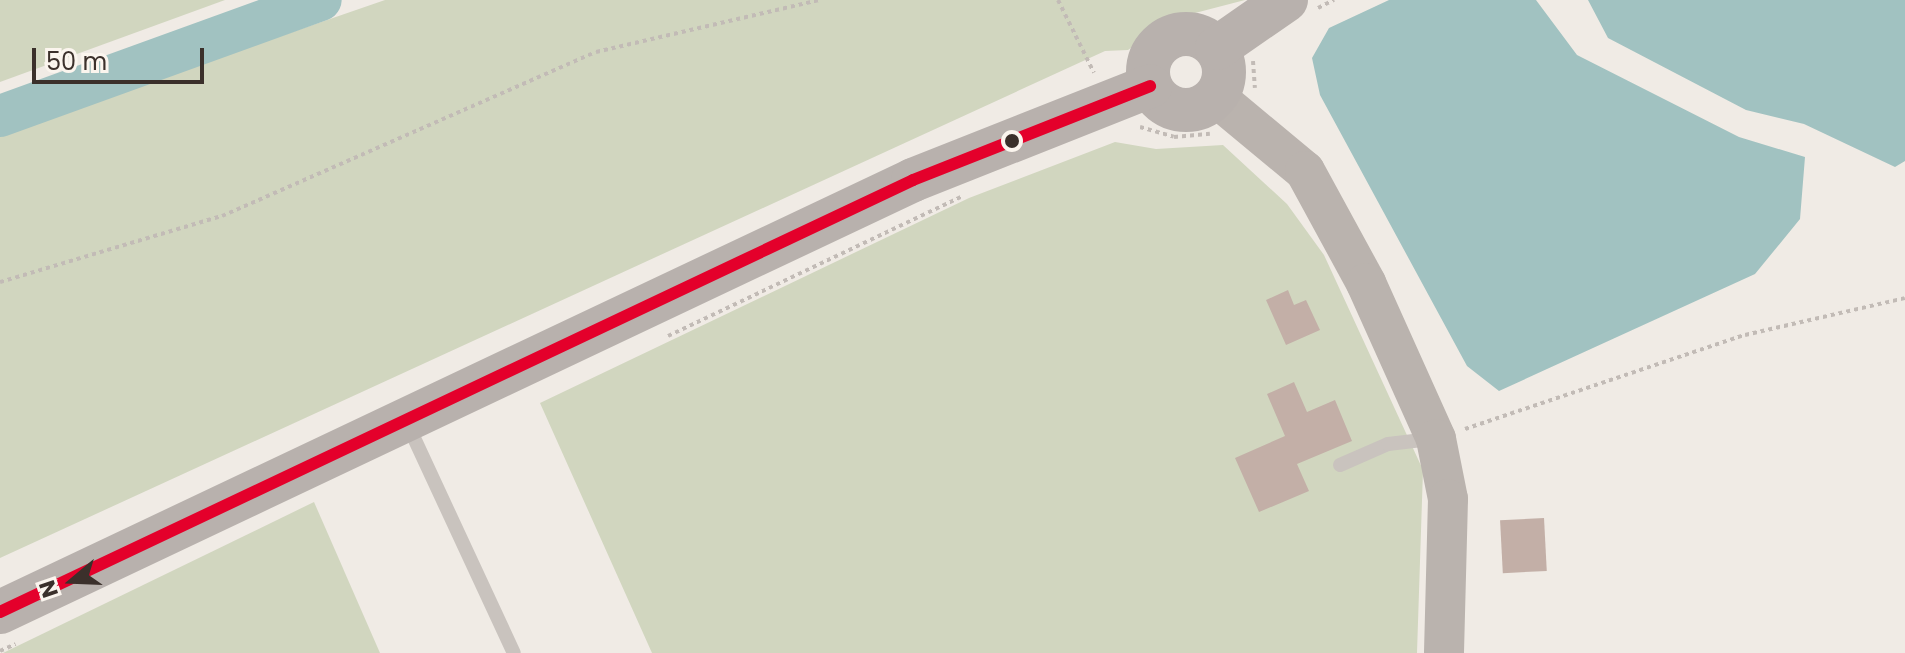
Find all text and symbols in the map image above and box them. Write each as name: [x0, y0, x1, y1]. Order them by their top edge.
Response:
scale bar: [36, 32, 208, 82]
text: 50 m: [46, 45, 107, 78]
unlabelled marker: [1004, 133, 1020, 149]
north arrow: [32, 541, 112, 621]
text: N: [31, 576, 66, 602]

